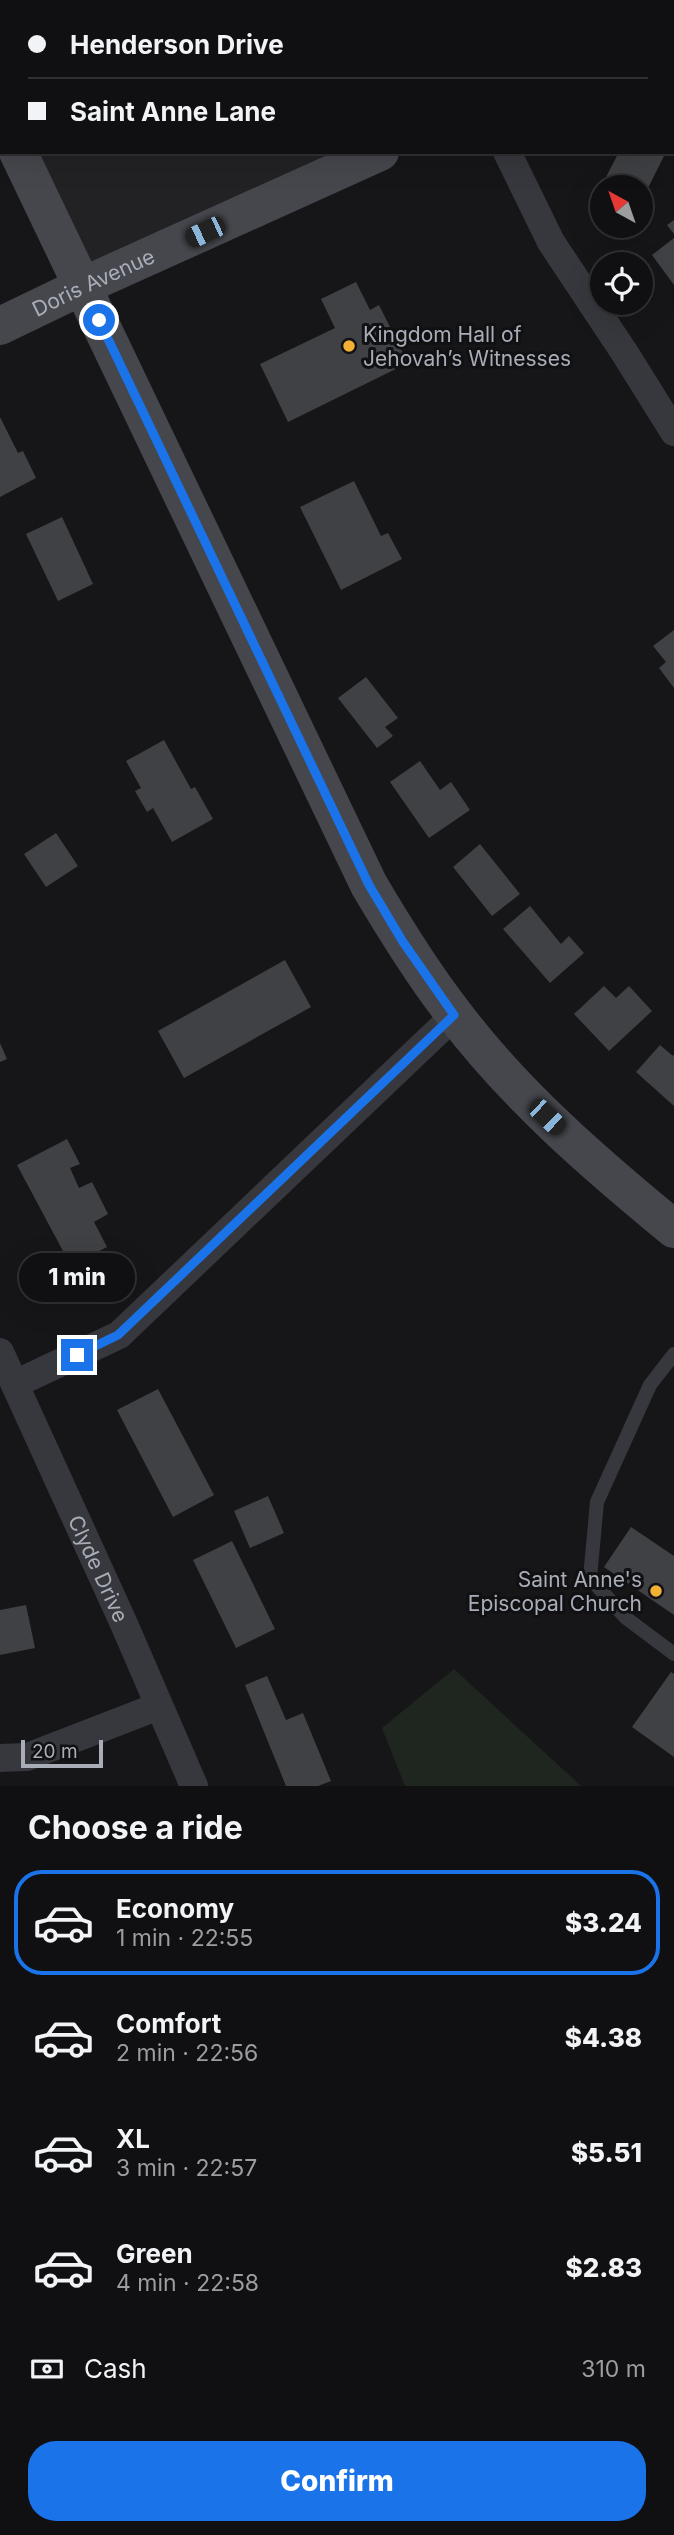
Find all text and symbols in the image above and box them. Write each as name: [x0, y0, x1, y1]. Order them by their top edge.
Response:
text: Henderson Drive: [70, 29, 284, 60]
text: Saint Anne Lane: [70, 96, 276, 127]
north arrow: [590, 175, 653, 238]
map controls: [590, 175, 653, 315]
car: [182, 214, 229, 250]
street label: Doris Avenue: [28, 243, 158, 321]
button: locate: [590, 252, 653, 315]
route start: [83, 304, 115, 336]
place label: Kingdom Hall of Jehovah’s Witnesses: [363, 322, 571, 371]
marker: Kingdom Hall of Jehovah’s Witnesses: [341, 338, 357, 354]
car: [525, 1095, 570, 1139]
callout: 1 min: [19, 1254, 135, 1302]
text: 1 min: [48, 1263, 106, 1291]
route end: [61, 1339, 93, 1371]
street label: Clyde Drive: [63, 1511, 134, 1626]
place label: Saint Anne's Episcopal Church: [468, 1567, 642, 1616]
marker: Saint Anne's Episcopal Church: [648, 1583, 664, 1599]
scale bar: [21, 1737, 103, 1769]
text: 20 m: [32, 1740, 78, 1763]
text: Choose a ride: [28, 1808, 243, 1847]
icon: car: [32, 1891, 95, 1954]
text: Economy: [116, 1893, 234, 1924]
text: $3.24: [565, 1907, 642, 1938]
text: 1 min · 22:55: [116, 1924, 253, 1952]
icon: car: [32, 2006, 95, 2069]
text: Comfort: [116, 2008, 221, 2039]
text: $4.38: [565, 2022, 642, 2053]
text: 2 min · 22:56: [116, 2039, 258, 2067]
icon: car: [32, 2121, 95, 2184]
text: XL: [116, 2123, 150, 2154]
text: $5.51: [571, 2137, 642, 2168]
text: 3 min · 22:57: [116, 2154, 257, 2182]
icon: car: [32, 2236, 95, 2299]
text: Green: [116, 2238, 193, 2269]
text: $2.83: [566, 2252, 642, 2283]
text: 4 min · 22:58: [116, 2269, 259, 2297]
icon: cash: [28, 2350, 66, 2388]
text: Cash: [84, 2353, 147, 2384]
text: 310 m: [581, 2355, 646, 2383]
button: Confirm: [28, 2441, 646, 2521]

